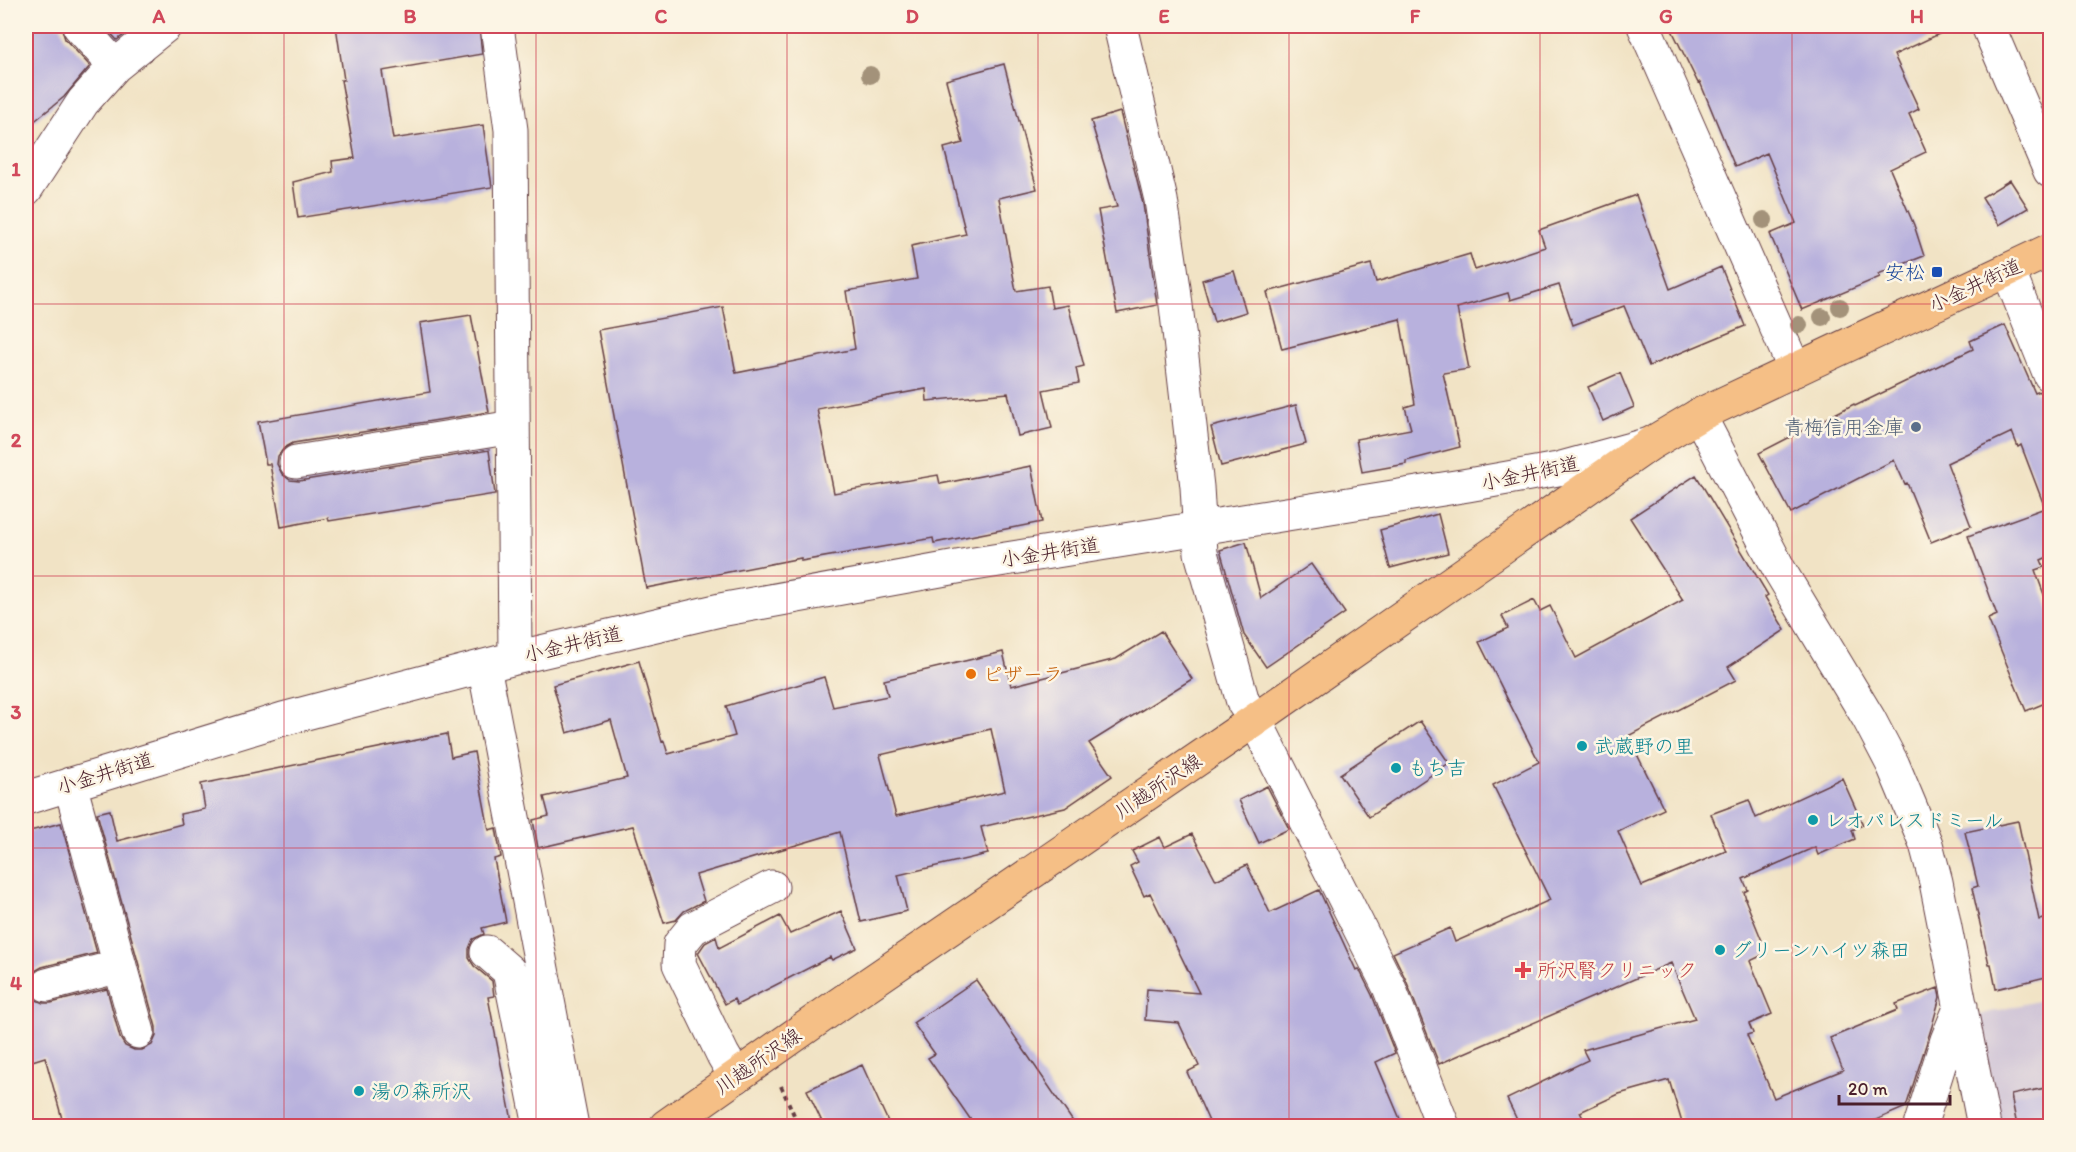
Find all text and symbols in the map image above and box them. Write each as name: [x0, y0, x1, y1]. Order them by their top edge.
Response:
text: A: [152, 4, 166, 28]
text: B: [404, 4, 417, 28]
text: C: [655, 4, 668, 28]
text: D: [905, 4, 919, 28]
text: E: [1158, 4, 1170, 28]
text: F: [1410, 4, 1421, 28]
text: G: [1659, 4, 1673, 28]
text: H: [1910, 4, 1924, 28]
text: 1: [11, 157, 21, 181]
street label: 小金井街道: [1925, 253, 2025, 317]
place label: 安松: [1885, 260, 1925, 284]
marker: 安松: [1930, 265, 1944, 279]
place label: 青梅信用金庫: [1784, 415, 1904, 439]
marker: 青梅信用金庫: [1909, 420, 1923, 434]
text: 2: [11, 428, 22, 452]
street label: 小金井街道: [1479, 451, 1581, 495]
street label: 小金井街道: [999, 532, 1101, 572]
street label: 小金井街道: [522, 621, 624, 667]
place label: ピザーラ: [983, 662, 1063, 686]
marker: ピザーラ: [964, 667, 978, 681]
text: 3: [11, 700, 22, 724]
place label: 武蔵野の里: [1594, 734, 1694, 758]
marker: 武蔵野の里: [1575, 739, 1589, 753]
street label: 小金井街道: [54, 747, 156, 799]
street label: 川越所沢線: [1110, 748, 1206, 824]
place label: もち吉: [1408, 756, 1466, 780]
marker: もち吉: [1389, 761, 1403, 775]
place label: レオパレスドミール: [1825, 808, 2004, 832]
marker: レオパレスドミール: [1806, 813, 1820, 827]
place label: グリーンハイツ森田: [1732, 938, 1910, 962]
marker: グリーンハイツ森田: [1713, 943, 1727, 957]
place label: 所沢腎クリニック: [1537, 958, 1697, 982]
marker: 所沢腎クリニック: [1514, 961, 1532, 979]
text: 4: [10, 971, 22, 995]
street label: 川越所沢線: [710, 1022, 806, 1100]
scale bar: [1839, 1068, 1950, 1106]
text: 20 m: [1848, 1078, 1888, 1100]
place label: 湯の森所沢: [371, 1079, 471, 1103]
marker: 湯の森所沢: [352, 1084, 366, 1098]

